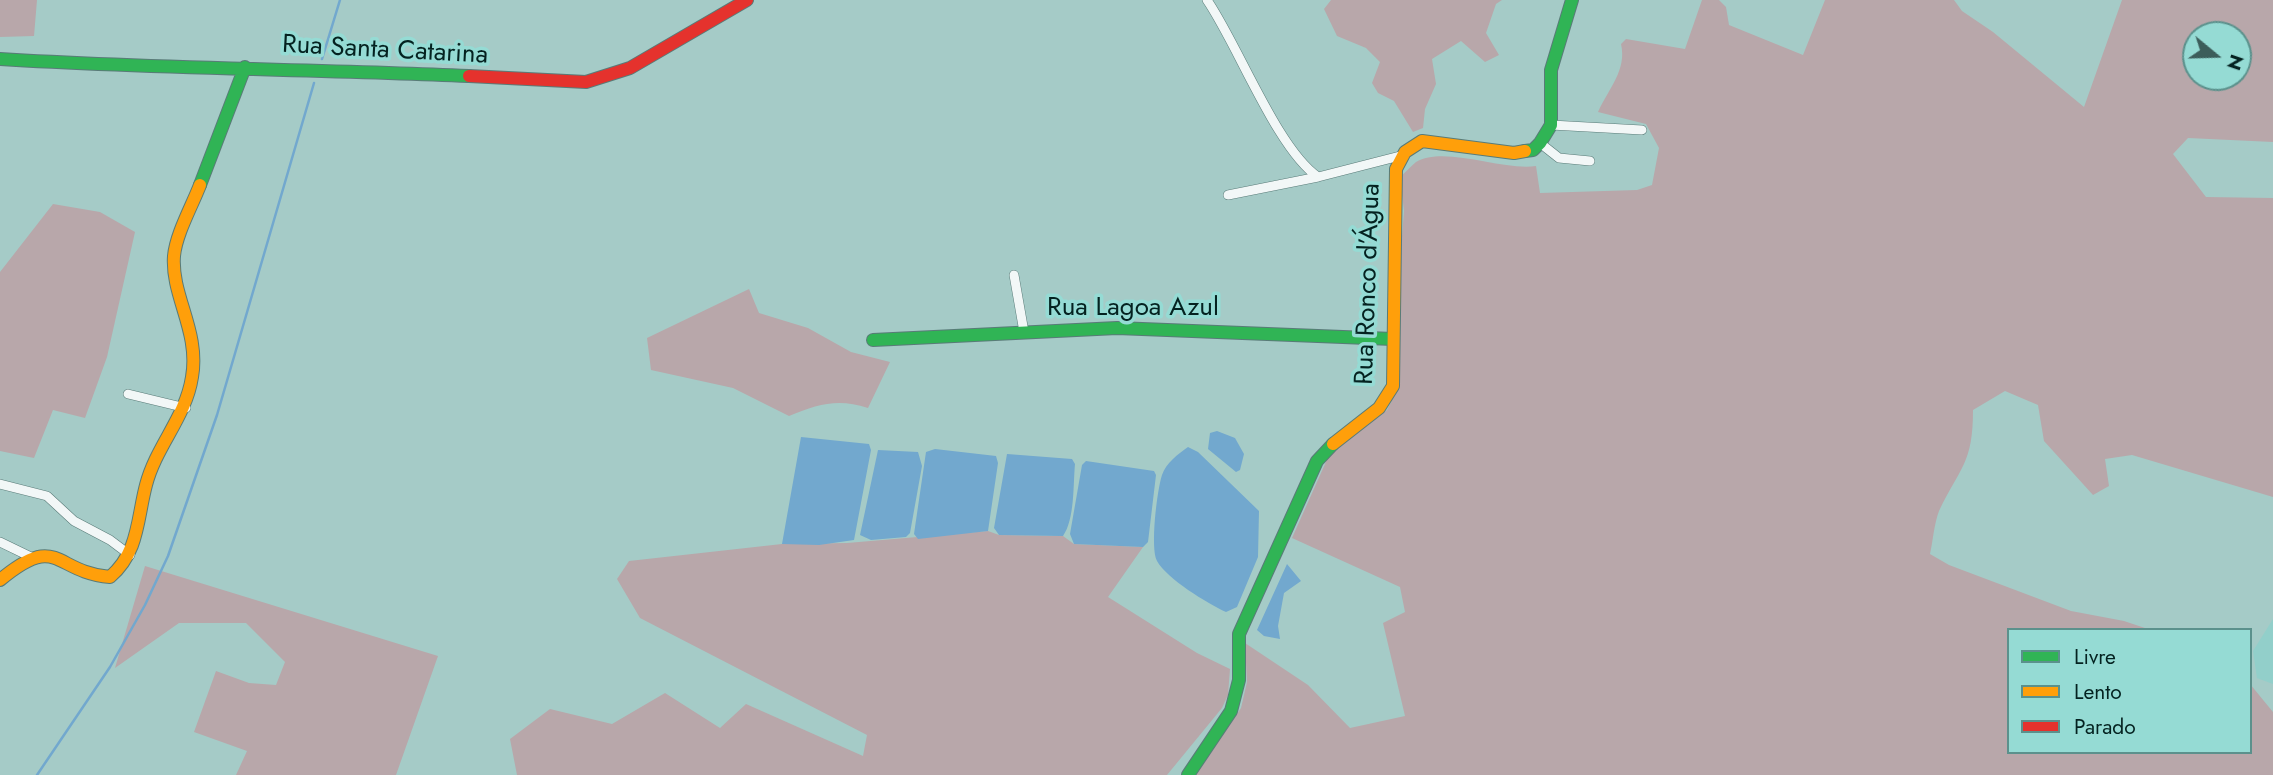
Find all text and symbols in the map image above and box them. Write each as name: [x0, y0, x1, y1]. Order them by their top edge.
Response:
north arrow: [2182, 21, 2252, 91]
street label: Rua Santa Catarina: [281, 30, 489, 72]
text: N: [2220, 51, 2251, 74]
street label: Rua Ronco d’Água: [1350, 183, 1388, 385]
street label: Rua Lagoa Azul: [1047, 293, 1219, 325]
legend: [2007, 628, 2252, 754]
text: Livre: [2074, 642, 2116, 672]
text: Lento: [2074, 677, 2122, 707]
text: Parado: [2074, 712, 2136, 742]

